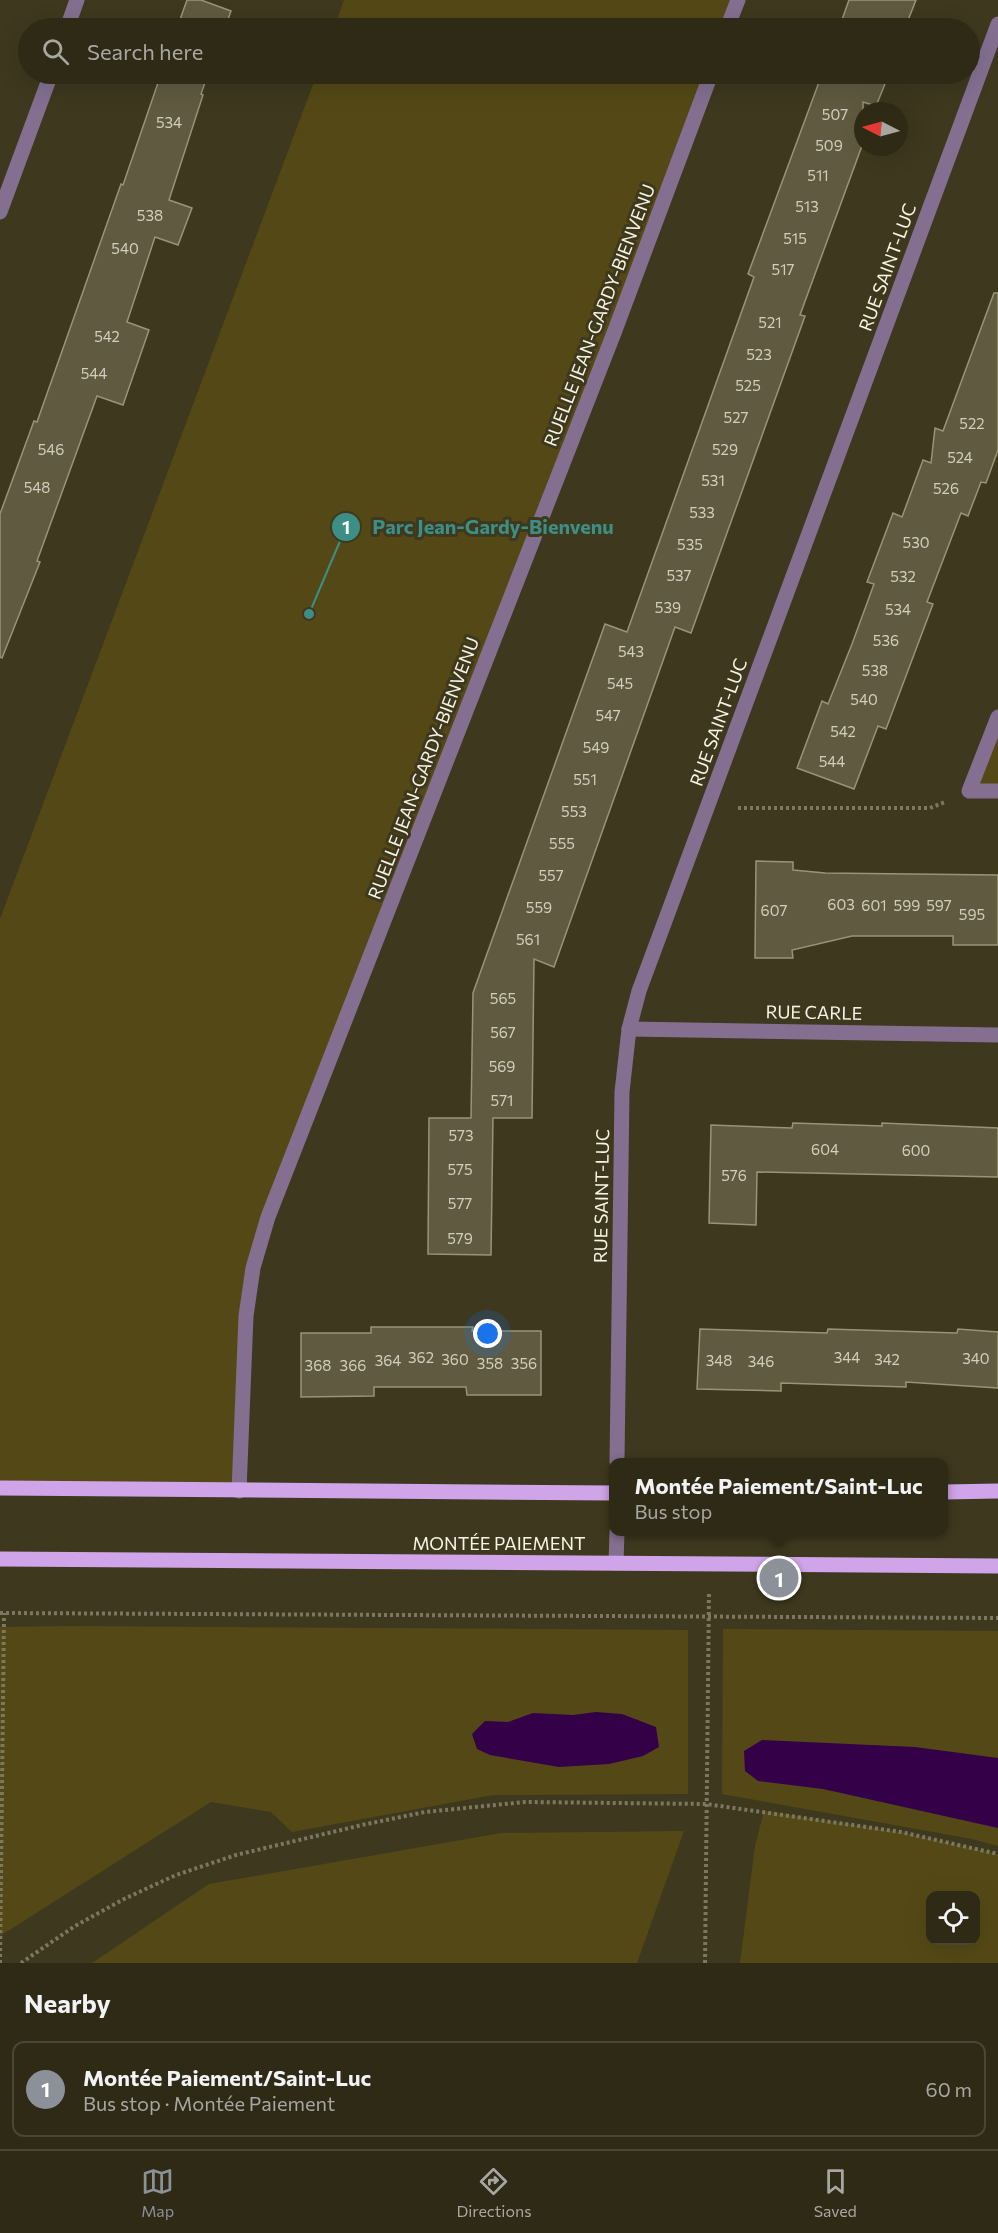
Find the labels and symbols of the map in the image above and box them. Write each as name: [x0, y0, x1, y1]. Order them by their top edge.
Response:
north arrow: [854, 102, 908, 156]
house number: 507: [822, 105, 848, 123]
house number: 534: [156, 113, 182, 131]
house number: 509: [815, 136, 843, 154]
house number: 511: [807, 166, 829, 184]
street label: RUELLE JEAN-GARDY-BIENVENU: [539, 181, 659, 449]
house number: 513: [795, 197, 819, 215]
street label: RUE SAINT-LUC: [854, 200, 920, 334]
house number: 538: [137, 206, 163, 224]
house number: 515: [783, 229, 807, 247]
house number: 540: [111, 239, 139, 257]
house number: 517: [772, 260, 795, 278]
house number: 521: [758, 313, 782, 331]
house number: 542: [94, 327, 120, 345]
house number: 523: [746, 345, 772, 363]
house number: 544: [81, 364, 107, 382]
house number: 525: [735, 376, 761, 394]
house number: 527: [724, 408, 748, 426]
house number: 522: [959, 414, 985, 432]
house number: 546: [38, 440, 64, 458]
house number: 529: [712, 440, 738, 458]
house number: 524: [947, 448, 973, 466]
house number: 531: [701, 471, 725, 489]
house number: 548: [24, 478, 50, 496]
house number: 526: [933, 479, 959, 497]
house number: 533: [689, 503, 715, 521]
callout: Parc Jean-Gardy-Bienvenu: [331, 508, 626, 546]
text: Parc Jean-Gardy-Bienvenu: [372, 514, 614, 538]
text: 1: [342, 516, 350, 538]
house number: 530: [903, 533, 929, 551]
house number: 535: [677, 535, 703, 553]
house number: 537: [666, 566, 692, 584]
house number: 532: [890, 567, 916, 585]
house number: 539: [655, 598, 681, 616]
house number: 534: [885, 600, 911, 618]
house number: 536: [873, 631, 899, 649]
street label: RUELLE JEAN-GARDY-BIENVENU: [363, 634, 483, 902]
house number: 543: [618, 642, 644, 660]
street label: RUE SAINT-LUC: [685, 655, 751, 789]
house number: 538: [862, 661, 888, 679]
house number: 545: [607, 674, 633, 692]
house number: 540: [850, 690, 878, 708]
house number: 547: [595, 706, 621, 724]
house number: 542: [830, 722, 856, 740]
house number: 549: [583, 738, 609, 756]
house number: 544: [819, 752, 845, 770]
house number: 551: [573, 770, 597, 788]
house number: 553: [561, 802, 587, 820]
house number: 555: [549, 834, 575, 852]
house number: 557: [538, 866, 564, 884]
house number: 603: [827, 895, 855, 913]
house number: 601: [861, 896, 887, 914]
house number: 599: [894, 896, 920, 914]
house number: 597: [926, 896, 952, 914]
house number: 559: [526, 898, 552, 916]
house number: 607: [761, 901, 787, 919]
house number: 595: [959, 905, 985, 923]
house number: 561: [516, 930, 540, 948]
house number: 565: [490, 989, 516, 1007]
street label: RUE CARLE: [765, 1000, 863, 1024]
house number: 567: [490, 1023, 516, 1041]
house number: 569: [489, 1057, 515, 1075]
house number: 571: [491, 1091, 513, 1109]
house number: 573: [448, 1126, 474, 1144]
street label: RUE SAINT-LUC: [589, 1129, 613, 1263]
house number: 604: [811, 1140, 839, 1158]
house number: 600: [902, 1141, 930, 1159]
house number: 575: [447, 1160, 473, 1178]
house number: 576: [721, 1166, 747, 1184]
house number: 577: [448, 1194, 472, 1212]
house number: 579: [447, 1229, 473, 1247]
your location: [473, 1319, 502, 1348]
house number: 362: [408, 1348, 434, 1366]
house number: 344: [834, 1348, 860, 1366]
house number: 340: [962, 1349, 990, 1367]
house number: 360: [441, 1350, 469, 1368]
house number: 342: [874, 1350, 900, 1368]
house number: 364: [375, 1351, 401, 1369]
house number: 348: [706, 1351, 732, 1369]
house number: 346: [748, 1352, 774, 1370]
house number: 358: [477, 1354, 503, 1372]
house number: 356: [511, 1354, 537, 1372]
house number: 368: [305, 1356, 331, 1374]
house number: 366: [340, 1356, 366, 1374]
street label: MONTÉE PAIEMENT: [412, 1532, 586, 1554]
pin: 1: [760, 1556, 798, 1600]

